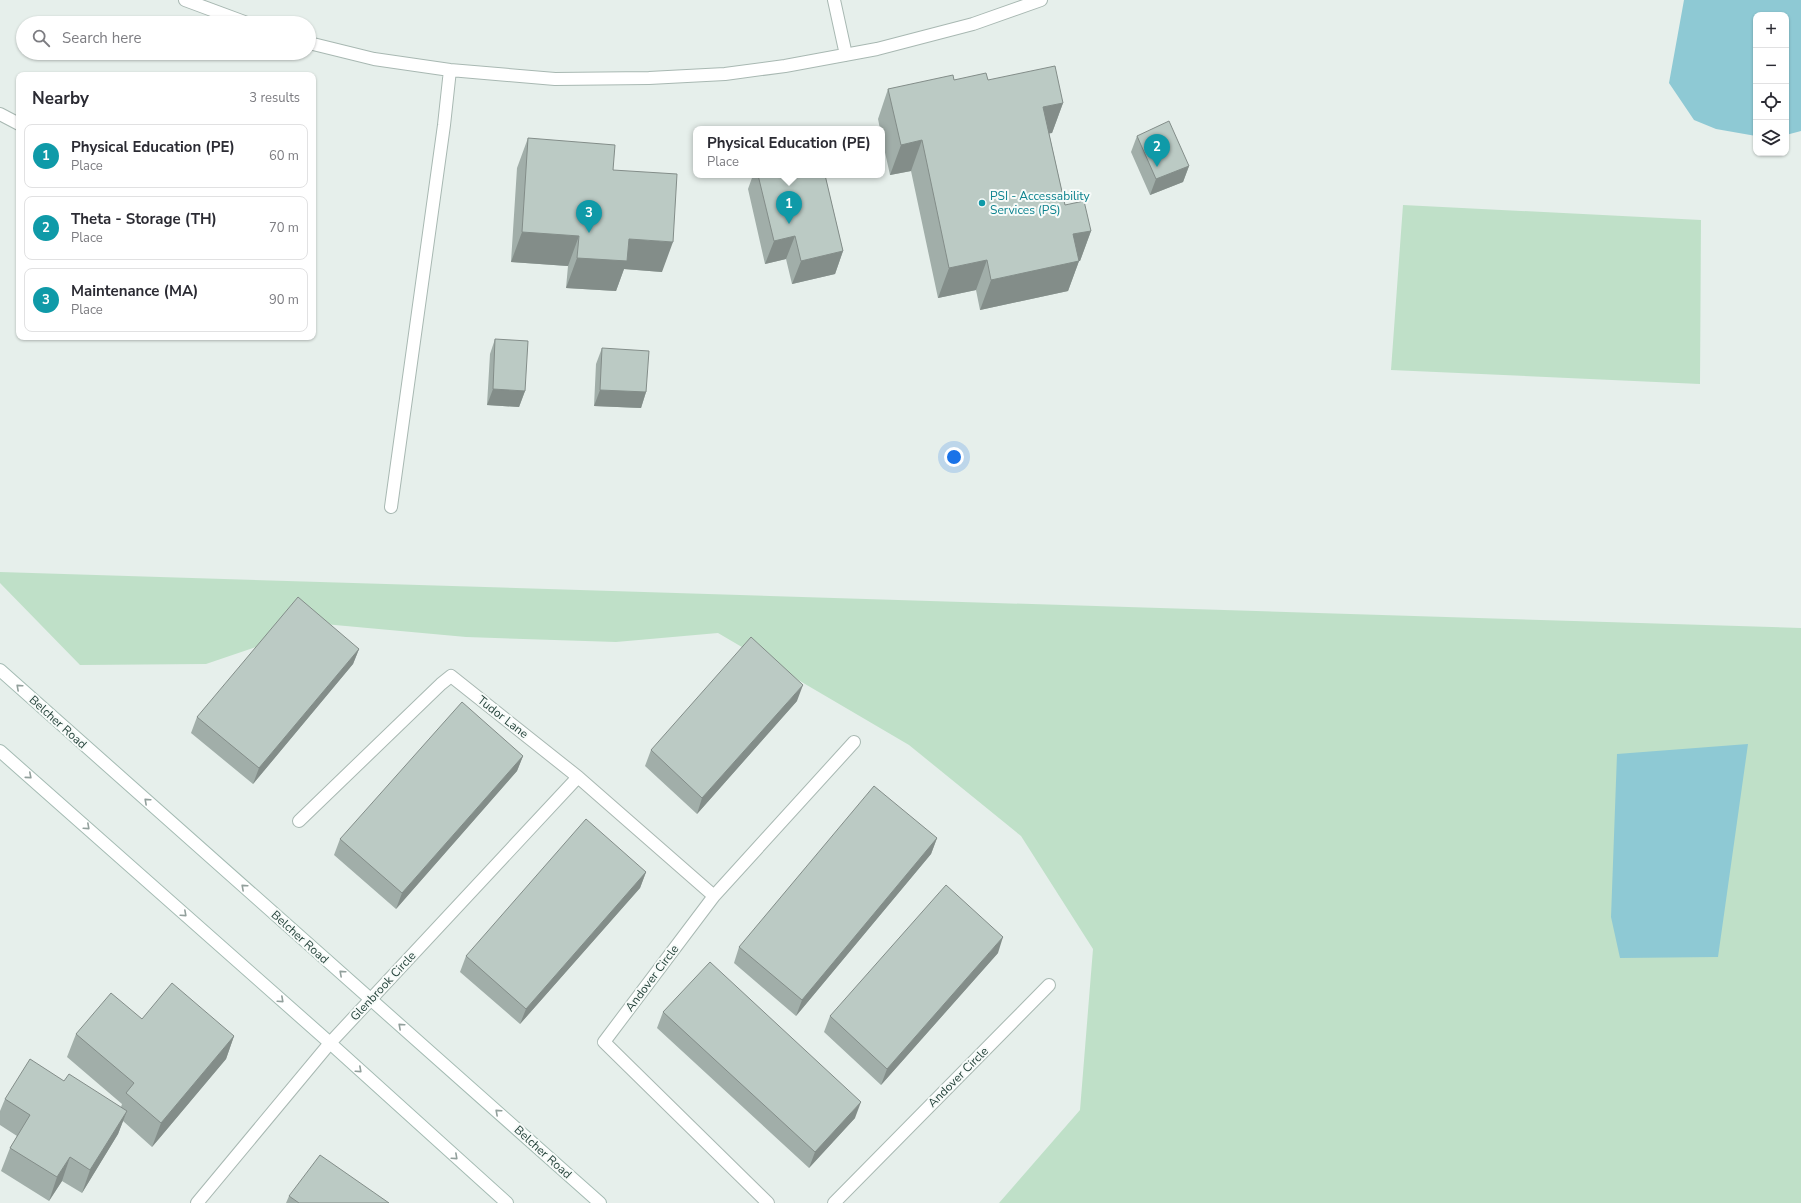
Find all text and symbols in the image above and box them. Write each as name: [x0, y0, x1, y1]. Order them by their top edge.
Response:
map controls: [1753, 12, 1789, 156]
button: +: [1753, 12, 1789, 48]
search box: [16, 16, 316, 60]
icon: search: [30, 27, 52, 49]
text: Search here: [62, 28, 142, 48]
button: −: [1753, 48, 1789, 84]
button: locate: [1753, 84, 1789, 120]
text: Nearby: [32, 87, 89, 110]
text: 3 results: [249, 89, 300, 107]
button: layers: [1753, 120, 1789, 156]
popup: [693, 126, 885, 178]
text: Physical Education (PE): [707, 133, 871, 153]
pin: 2: [1144, 134, 1170, 167]
text: Physical Education (PE): [71, 137, 235, 157]
text: 1: [42, 147, 50, 165]
text: 60 m: [269, 147, 299, 165]
text: Place: [707, 153, 739, 171]
text: Place: [71, 157, 103, 175]
place label: PSI - Accessability Services (PS): [990, 188, 1091, 218]
pin: 1: [776, 191, 802, 224]
marker: PSI - Accessability Services (PS): [977, 198, 987, 208]
pin: 3: [576, 200, 602, 233]
text: Theta - Storage (TH): [71, 209, 217, 229]
text: 2: [42, 219, 50, 237]
text: 70 m: [269, 219, 299, 237]
text: Place: [71, 229, 103, 247]
text: Maintenance (MA): [71, 281, 198, 301]
text: 3: [42, 291, 50, 309]
text: 90 m: [269, 291, 299, 309]
text: Place: [71, 301, 103, 319]
your location: [944, 447, 964, 467]
one-way arrow: [16, 684, 23, 691]
street label: Belcher Road: [26, 692, 90, 752]
street label: Tudor Lane: [474, 692, 532, 742]
one-way arrow: [24, 772, 32, 779]
one-way arrow: [144, 798, 152, 805]
one-way arrow: [82, 823, 90, 830]
one-way arrow: [242, 885, 249, 892]
street label: Belcher Road: [268, 907, 332, 967]
one-way arrow: [179, 909, 187, 916]
street label: Andover Circle: [622, 941, 682, 1015]
street label: Glenbrook Circle: [347, 948, 419, 1024]
one-way arrow: [339, 971, 347, 978]
one-way arrow: [276, 996, 284, 1003]
one-way arrow: [398, 1023, 405, 1030]
street label: Andover Circle: [924, 1043, 992, 1111]
one-way arrow: [354, 1065, 362, 1072]
one-way arrow: [495, 1109, 503, 1117]
street label: Belcher Road: [511, 1122, 575, 1182]
one-way arrow: [451, 1152, 458, 1159]

